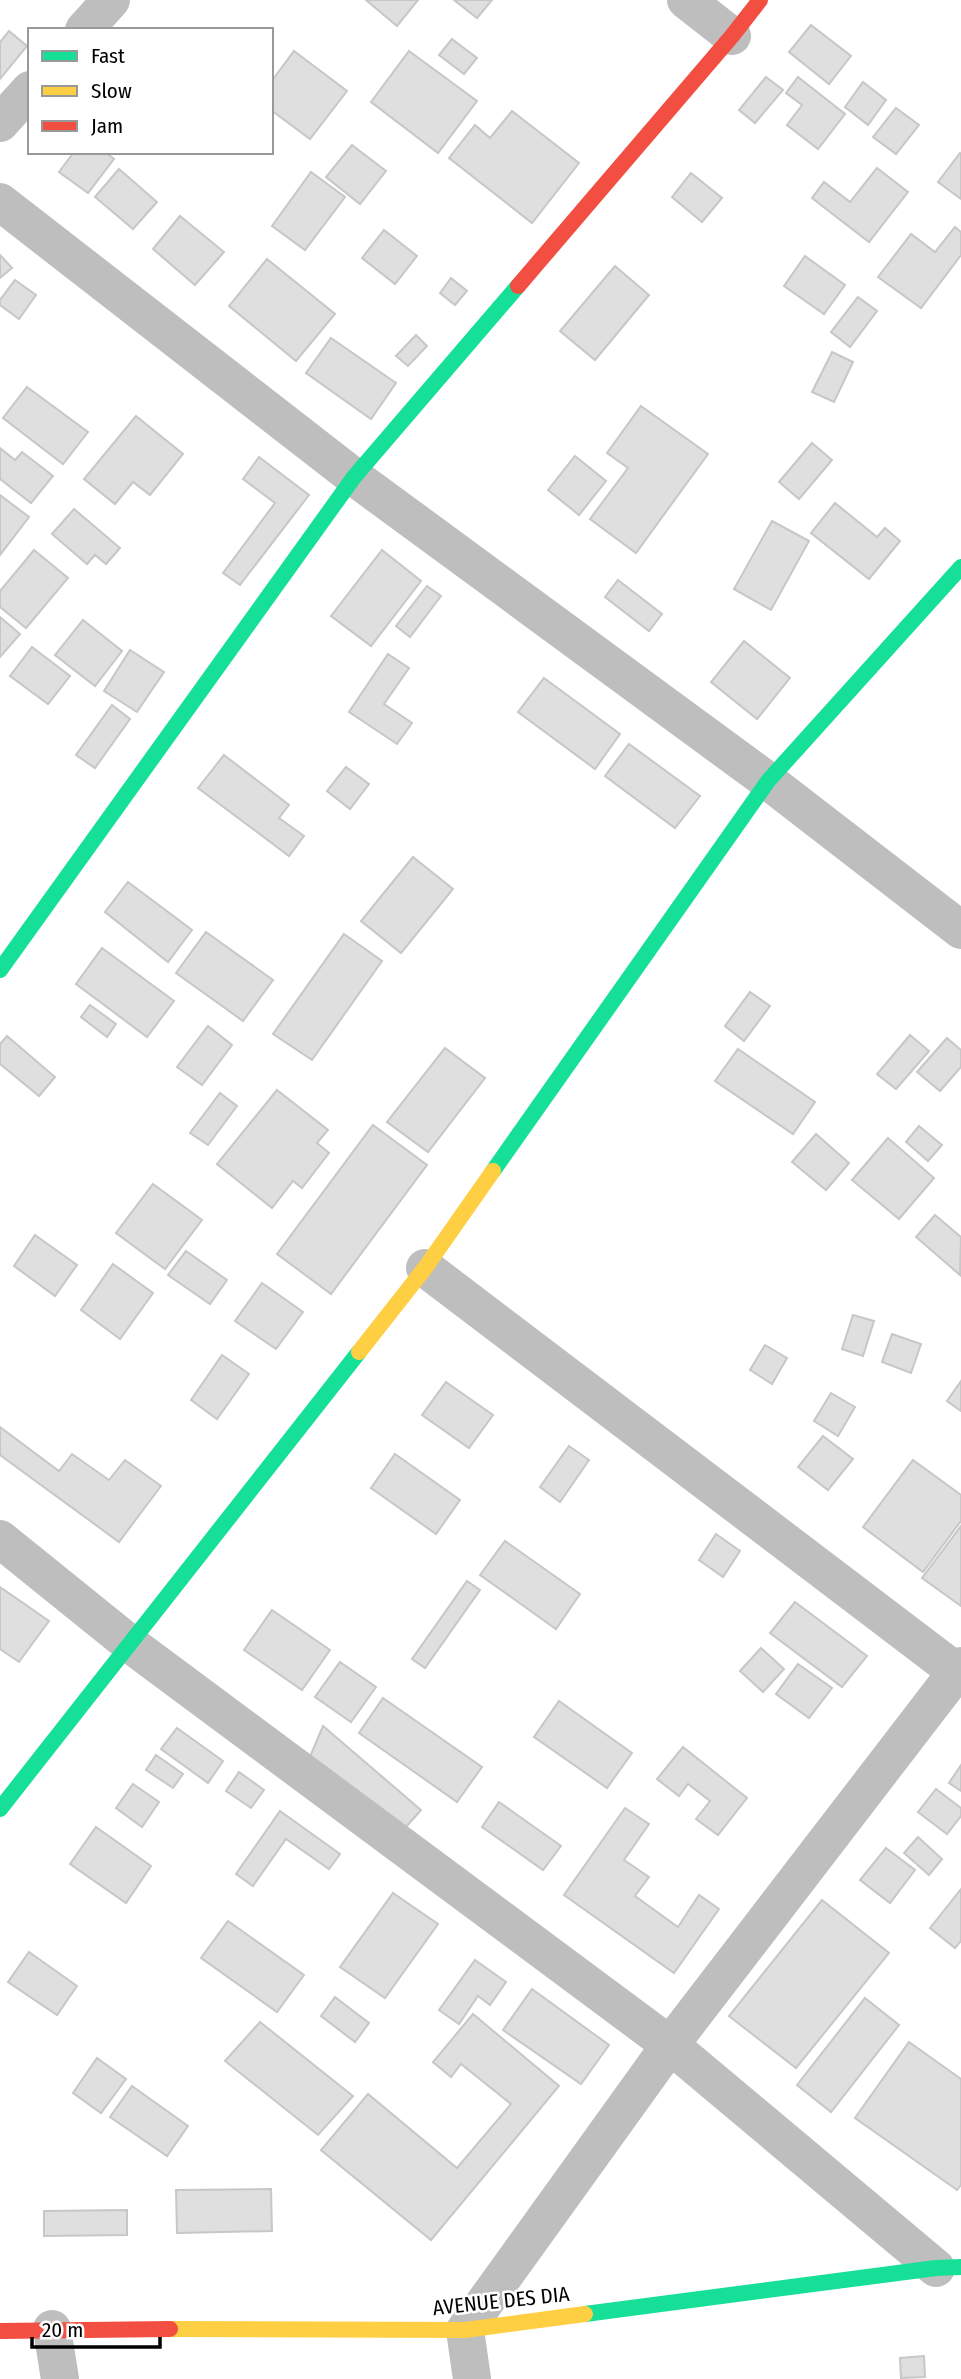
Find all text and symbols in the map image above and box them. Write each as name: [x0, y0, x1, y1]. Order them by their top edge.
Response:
legend: [28, 28, 273, 154]
text: Fast: [91, 43, 125, 69]
text: Slow: [91, 78, 132, 104]
text: Jam: [91, 113, 123, 139]
street label: AVENUE DES DIA: [431, 2281, 571, 2321]
scale bar: [32, 2306, 159, 2350]
text: 20 m: [42, 2317, 83, 2343]

